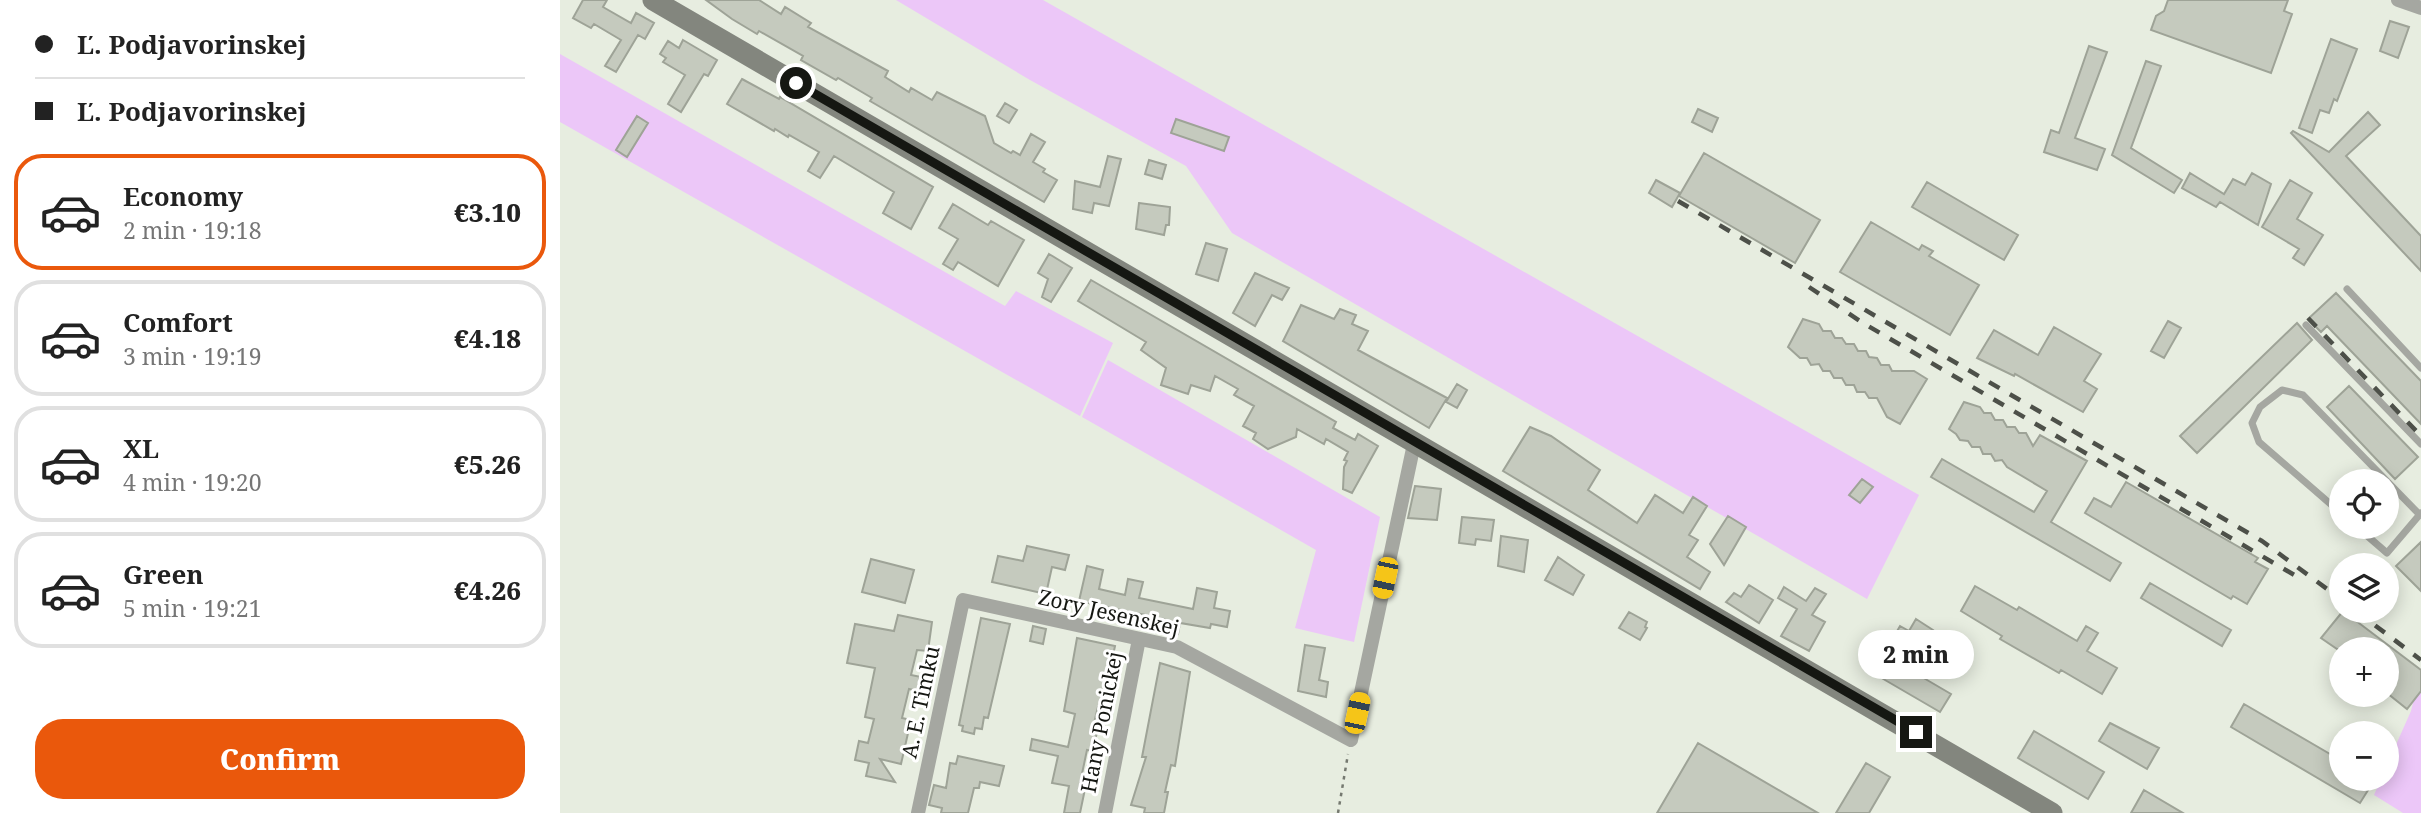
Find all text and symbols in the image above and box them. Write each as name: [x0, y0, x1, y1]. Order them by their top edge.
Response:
text: Ľ. Podjavorinskej: [77, 26, 307, 62]
route start: [780, 67, 812, 99]
text: Ľ. Podjavorinskej: [77, 93, 307, 129]
text: Economy: [123, 178, 243, 214]
icon: car: [39, 181, 102, 244]
text: €3.10: [454, 194, 521, 230]
text: 2 min · 19:18: [123, 214, 261, 246]
text: Comfort: [123, 304, 233, 340]
icon: car: [39, 307, 102, 370]
text: €4.18: [454, 320, 521, 356]
text: 3 min · 19:19: [123, 340, 261, 372]
text: XL: [123, 430, 159, 466]
icon: car: [39, 433, 102, 496]
text: €5.26: [454, 446, 521, 482]
text: 4 min · 19:20: [123, 466, 261, 498]
map controls: [2329, 469, 2399, 791]
button: locate: [2329, 469, 2399, 539]
button: layers: [2329, 553, 2399, 623]
car: [1371, 555, 1400, 601]
text: Green: [123, 556, 204, 592]
icon: car: [39, 559, 102, 622]
text: €4.26: [454, 572, 521, 608]
street label: Zory Jesenskej: [1036, 582, 1182, 642]
text: 5 min · 19:21: [123, 592, 261, 624]
callout: 2 min: [1858, 630, 1974, 680]
button: +: [2329, 637, 2399, 707]
text: 2 min: [1883, 638, 1949, 670]
street label: A. E. Timku: [894, 643, 946, 761]
street label: Hany Ponickej: [1074, 649, 1128, 795]
car: [1343, 690, 1372, 736]
route end: [1900, 716, 1932, 748]
button: Confirm: [35, 719, 525, 799]
button: −: [2329, 721, 2399, 791]

